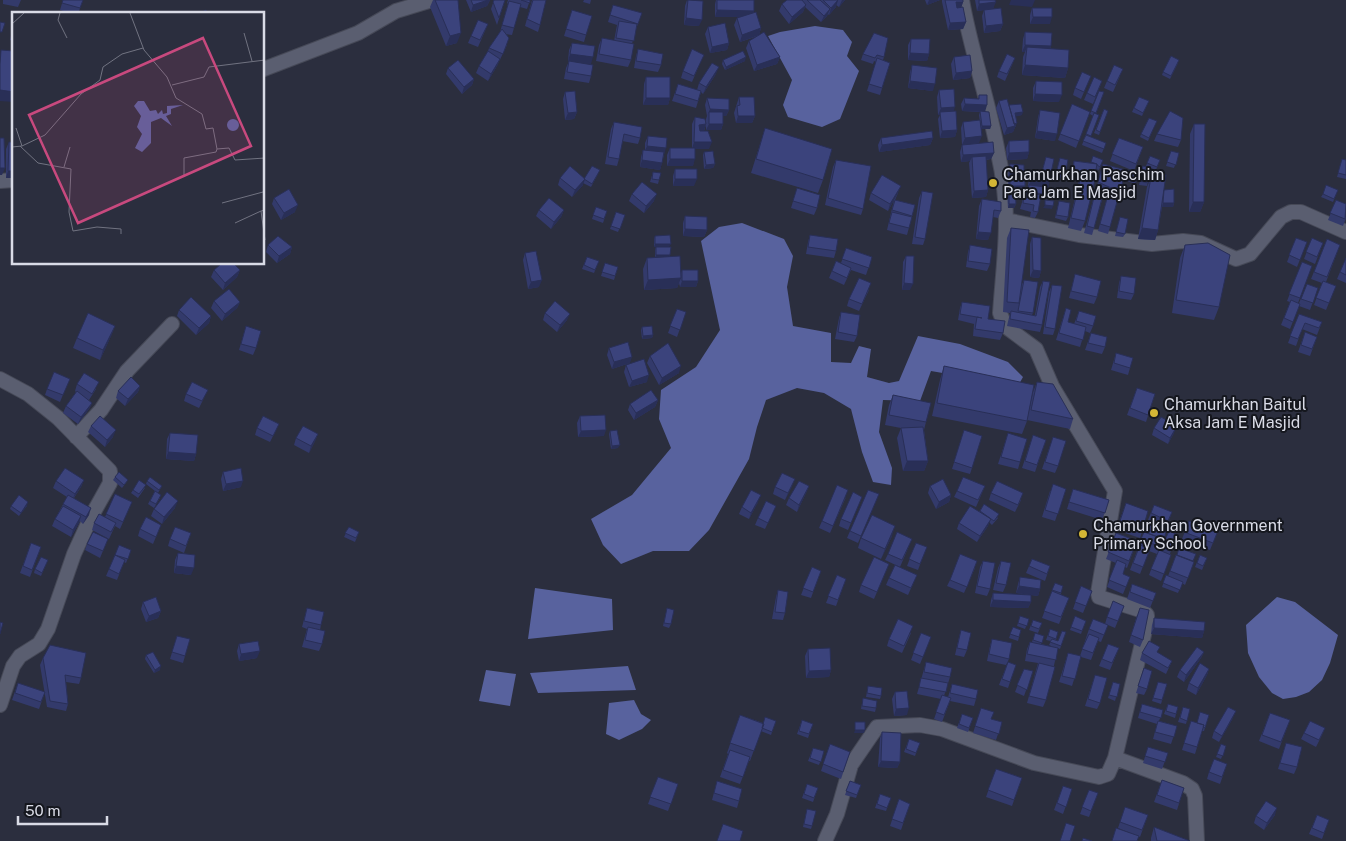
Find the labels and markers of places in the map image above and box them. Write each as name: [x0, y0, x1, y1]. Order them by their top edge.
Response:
place label: Chamurkhan Paschim Para Jam E Masjid: [1003, 165, 1164, 202]
marker: Chamurkhan Paschim Para Jam E Masjid: [987, 177, 999, 189]
place label: Chamurkhan Baitul Aksa Jam E Masjid: [1164, 395, 1307, 432]
marker: Chamurkhan Baitul Aksa Jam E Masjid: [1148, 407, 1160, 419]
place label: Chamurkhan Government Primary School: [1093, 516, 1283, 553]
marker: Chamurkhan Government Primary School: [1077, 528, 1089, 540]

